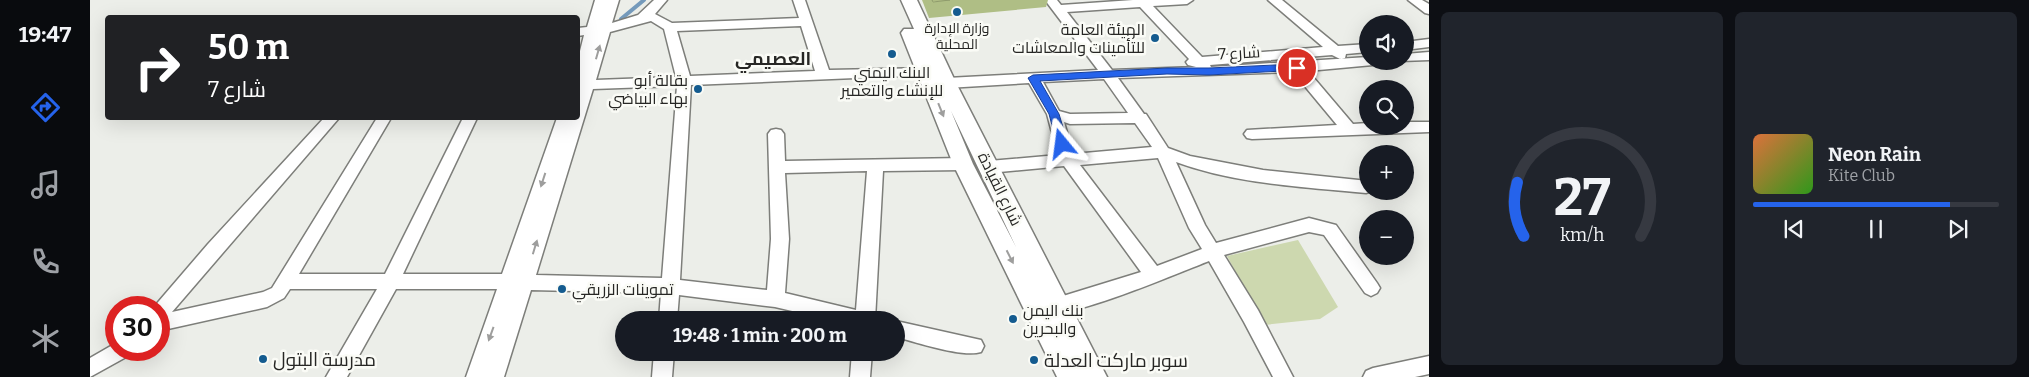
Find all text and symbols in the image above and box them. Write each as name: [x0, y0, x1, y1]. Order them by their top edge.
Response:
marker: وزارة الإدارة المحلية: [951, 6, 963, 18]
map controls: [1359, 15, 1414, 265]
button: sound: [1359, 15, 1414, 70]
place label: وزارة الإدارة المحلية: [925, 20, 989, 53]
place label: الهيئة العامة للتأمينات والمعاشات: [1012, 20, 1145, 57]
text: 19:47: [19, 21, 71, 48]
text: 50 m: [208, 26, 289, 68]
marker: الهيئة العامة للتأمينات والمعاشات: [1149, 32, 1161, 44]
icon: right: [125, 35, 190, 100]
street label: شارع 7: [1217, 42, 1261, 66]
one-way arrow: [594, 45, 602, 60]
pin: [1276, 47, 1318, 89]
district label: العصيمي: [735, 48, 811, 74]
marker: البنك اليمني للإنشاء والتعمير: [886, 48, 898, 60]
icon: arrive: [1283, 54, 1311, 82]
place label: البنك اليمني للإنشاء والتعمير: [840, 63, 943, 100]
place label: بقالة أبو بهاء البياضي: [608, 71, 688, 111]
text: شارع 7: [208, 76, 266, 103]
button: search: [1359, 80, 1414, 135]
marker: بقالة أبو بهاء البياضي: [692, 83, 704, 95]
icon: directions: [28, 90, 63, 125]
one-way arrow: [937, 103, 945, 118]
position arrow: [1035, 117, 1087, 169]
text: Neon Rain: [1828, 143, 1921, 166]
button: +: [1359, 145, 1414, 200]
street label: شارع القيادة: [972, 149, 1026, 230]
text: 27: [1554, 166, 1611, 229]
text: Kite Club: [1828, 166, 1895, 185]
icon: music: [28, 167, 63, 202]
one-way arrow: [538, 173, 546, 188]
button: −: [1359, 210, 1414, 265]
icon: previous: [1780, 215, 1808, 243]
icon: pause: [1862, 215, 1890, 243]
icon: next: [1944, 215, 1972, 243]
text: km/h: [1560, 224, 1604, 246]
one-way arrow: [532, 240, 540, 255]
icon: phone: [28, 244, 63, 279]
one-way arrow: [1006, 250, 1014, 264]
place label: تموينات الزريقي: [572, 280, 674, 303]
marker: تموينات الزريقي: [556, 283, 568, 295]
speed limit sign: 30: [105, 296, 170, 361]
place label: بنك اليمن والبحرين: [1023, 301, 1084, 339]
marker: بنك اليمن والبحرين: [1007, 313, 1019, 325]
icon: climate: [28, 321, 63, 356]
text: 19:48 · 1 min · 200 m: [673, 324, 847, 347]
one-way arrow: [487, 327, 495, 342]
place label: مدرسة البتول: [273, 348, 376, 371]
place label: سوبر ماركت العدلة: [1044, 349, 1188, 372]
marker: مدرسة البتول: [257, 353, 269, 365]
marker: سوبر ماركت العدلة: [1028, 354, 1040, 366]

